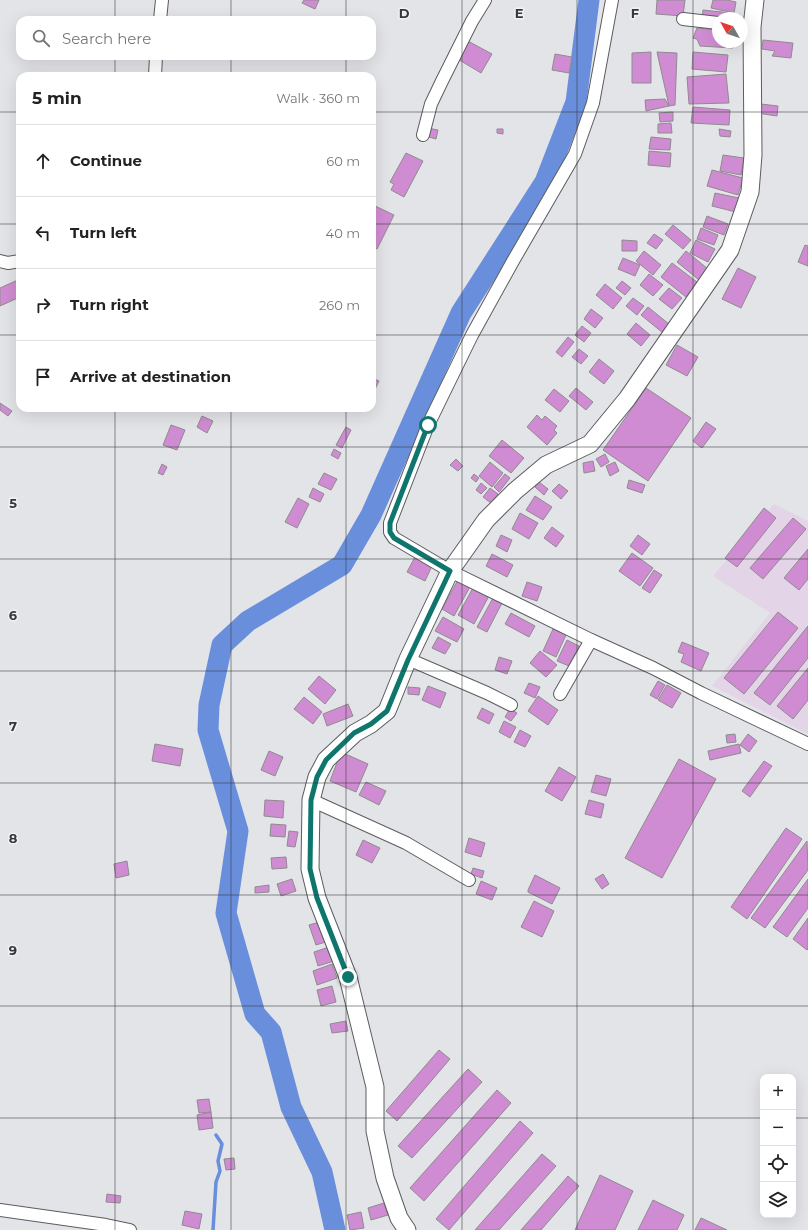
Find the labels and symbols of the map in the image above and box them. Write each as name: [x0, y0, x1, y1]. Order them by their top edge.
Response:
text: D: [399, 5, 410, 21]
text: E: [515, 5, 524, 21]
text: F: [631, 5, 639, 21]
north arrow: [712, 12, 748, 48]
route start: [419, 416, 437, 434]
text: 5: [9, 495, 17, 511]
text: 6: [9, 607, 18, 623]
text: 7: [9, 718, 17, 734]
text: 8: [9, 830, 18, 846]
text: 9: [9, 942, 17, 958]
route end: [339, 968, 357, 986]

